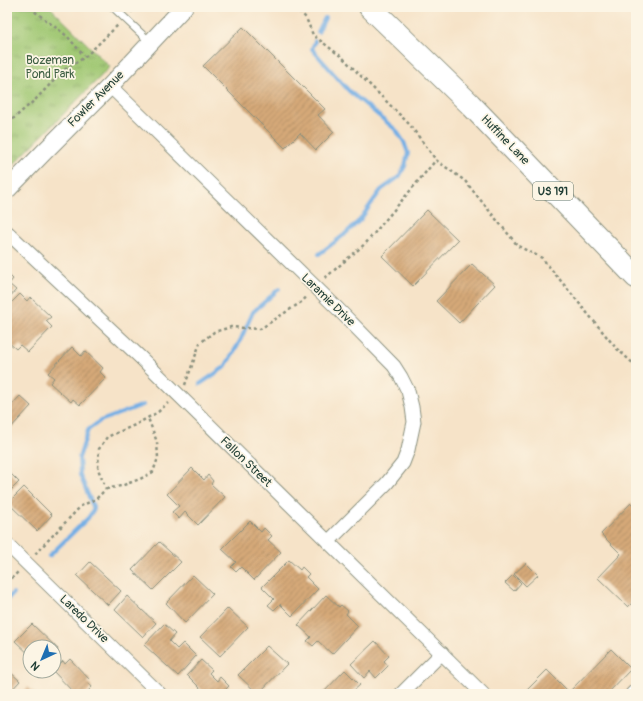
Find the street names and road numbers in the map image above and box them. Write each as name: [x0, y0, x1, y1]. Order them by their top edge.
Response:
street label: Fowler Avenue: [65, 68, 127, 130]
street label: Huffine Lane: [478, 112, 533, 168]
road number: US 191: [533, 182, 573, 200]
street label: Laramie Drive: [298, 271, 358, 329]
street label: Fallon Street: [217, 434, 275, 490]
street label: Laredo Drive: [56, 592, 112, 646]

